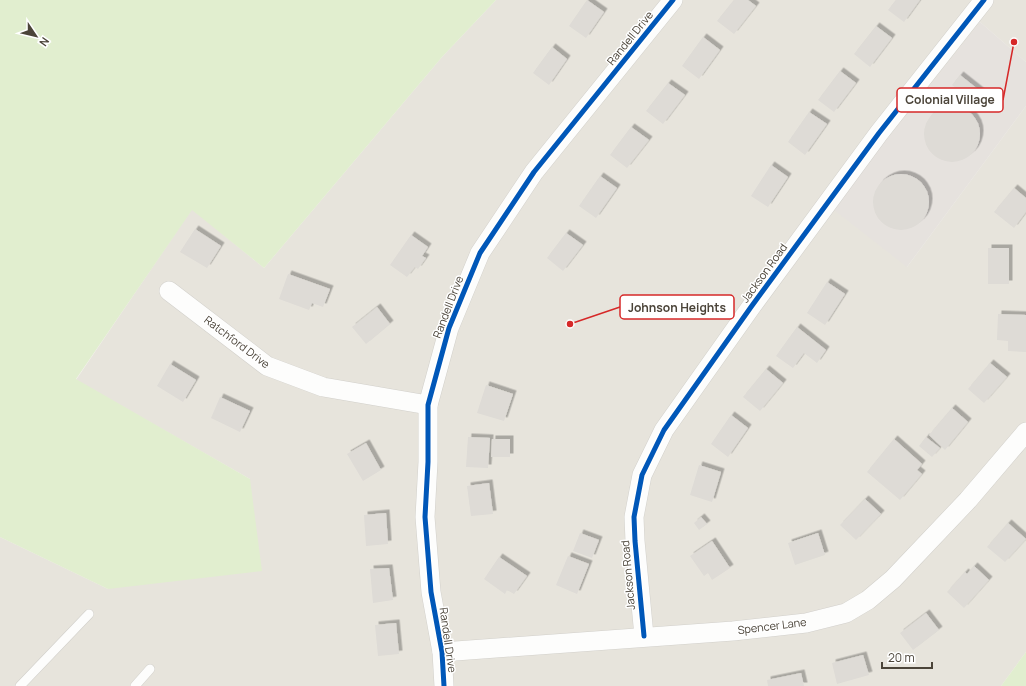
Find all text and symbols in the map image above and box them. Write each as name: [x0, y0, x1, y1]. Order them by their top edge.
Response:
street label: Randell Drive: [603, 7, 656, 68]
north arrow: [16, 16, 56, 56]
text: N: [36, 34, 53, 50]
callout: Colonial Village: [897, 88, 1003, 112]
text: Colonial Village: [905, 91, 995, 108]
street label: Jackson Road: [737, 240, 790, 305]
street label: Randell Drive: [429, 273, 466, 340]
callout: Johnson Heights: [620, 295, 734, 319]
text: Johnson Heights: [628, 299, 727, 316]
street label: Ratchford Drive: [202, 312, 274, 372]
street label: Jackson Road: [617, 540, 638, 610]
street label: Randell Drive: [437, 606, 461, 674]
street label: Spencer Lane: [737, 614, 808, 637]
scale bar: [882, 644, 932, 670]
text: 20 m: [888, 649, 915, 666]

